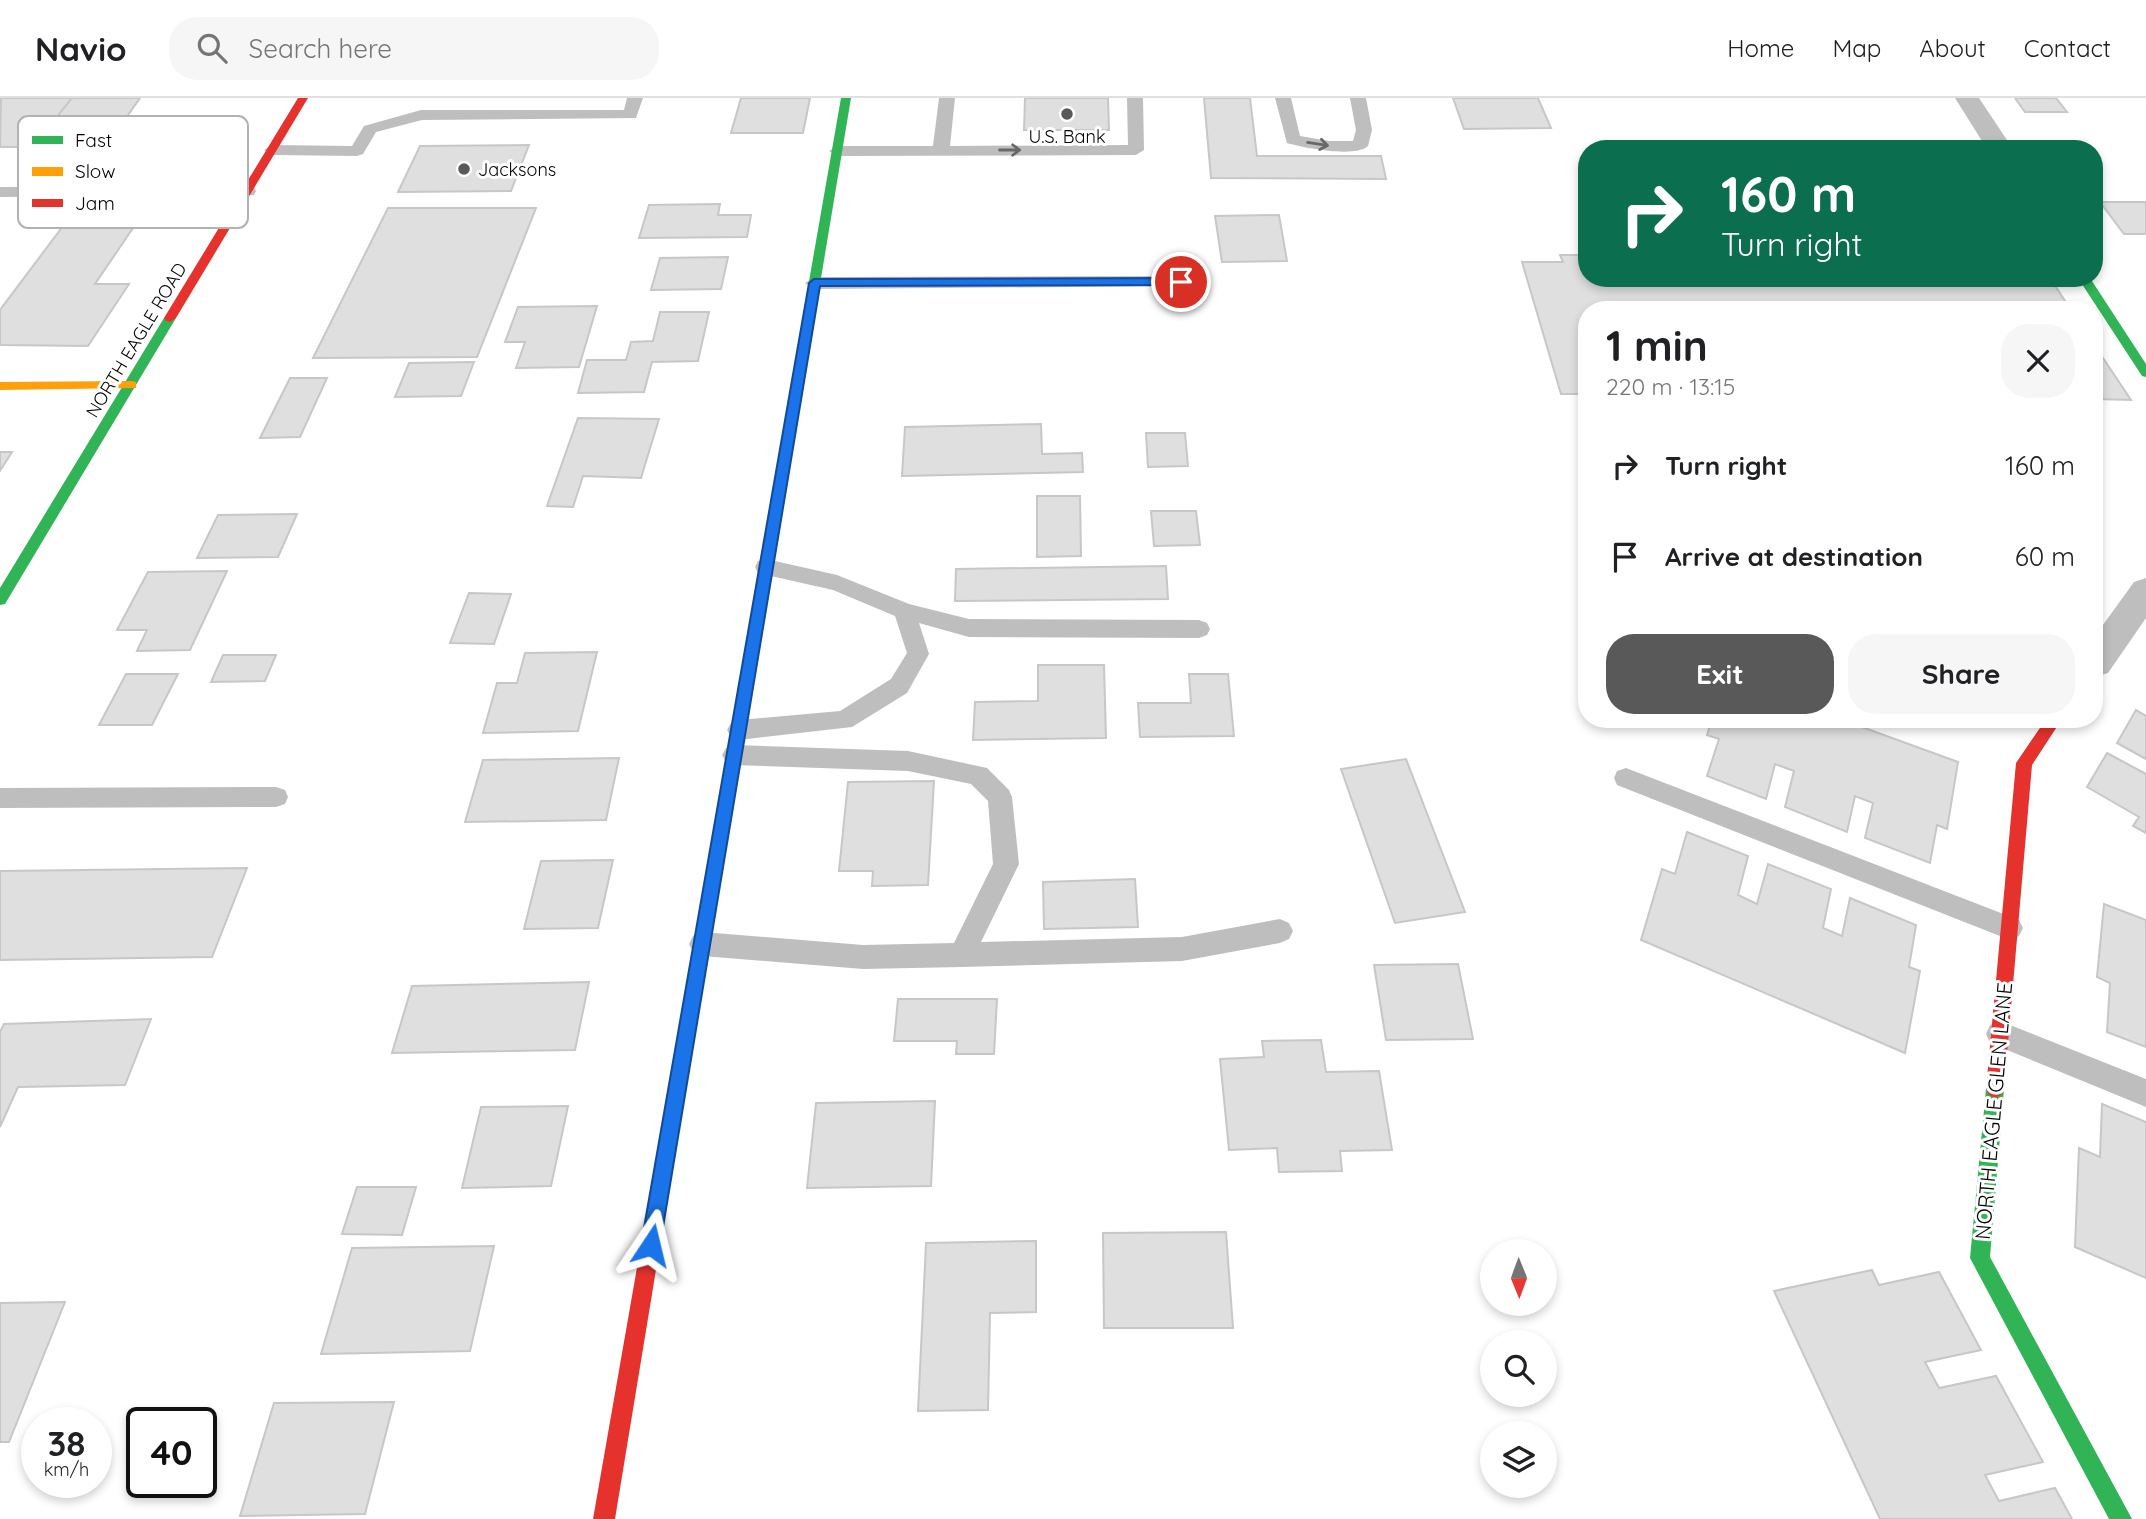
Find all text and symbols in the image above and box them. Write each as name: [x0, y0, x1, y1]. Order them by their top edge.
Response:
search box: [169, 17, 659, 80]
text: Navio: [35, 28, 127, 69]
icon: search: [193, 29, 231, 67]
text: Search here: [249, 32, 392, 65]
text: Home: [1727, 33, 1794, 63]
text: Map: [1832, 33, 1881, 63]
text: About: [1919, 33, 1986, 63]
text: Contact: [2024, 33, 2111, 63]
marker: U.S. Bank: [1059, 106, 1075, 122]
legend: [18, 116, 248, 228]
place label: U.S. Bank: [1028, 125, 1106, 148]
text: Fast: [75, 128, 112, 152]
one-way arrow: [1306, 138, 1329, 151]
one-way arrow: [998, 143, 1021, 157]
place label: Jacksons: [478, 158, 556, 181]
text: Slow: [75, 159, 116, 183]
marker: Jacksons: [456, 161, 472, 177]
text: 160 m: [1721, 163, 1856, 224]
icon: right: [1606, 168, 1697, 259]
text: Jam: [75, 191, 115, 215]
text: Turn right: [1721, 224, 1862, 264]
pin: [1151, 252, 1211, 312]
street label: NORTH EAGLE ROAD: [81, 258, 191, 422]
icon: arrive: [1162, 263, 1200, 301]
text: 1 min: [1606, 319, 1708, 372]
button: close: [2001, 324, 2075, 398]
text: 220 m · 13:15: [1606, 372, 1735, 401]
icon: right: [1606, 447, 1644, 485]
text: Turn right: [1665, 449, 1787, 482]
text: 160 m: [2005, 449, 2075, 482]
icon: arrive: [1606, 538, 1644, 576]
text: Arrive at destination: [1665, 540, 1923, 573]
text: 60 m: [2015, 540, 2075, 573]
button: Exit: [1606, 634, 1834, 714]
button: Share: [1848, 634, 2075, 714]
street label: NORTH EAGLE GLEN LANE: [1969, 981, 2017, 1241]
position arrow: [614, 1208, 688, 1282]
north arrow: [1480, 1239, 1558, 1316]
map controls: [1480, 1239, 1557, 1498]
button: search: [1480, 1330, 1557, 1407]
speed limit sign: 40: [126, 1407, 217, 1498]
text: 38: [48, 1421, 85, 1465]
button: layers: [1480, 1421, 1557, 1498]
text: km/h: [44, 1458, 89, 1481]

